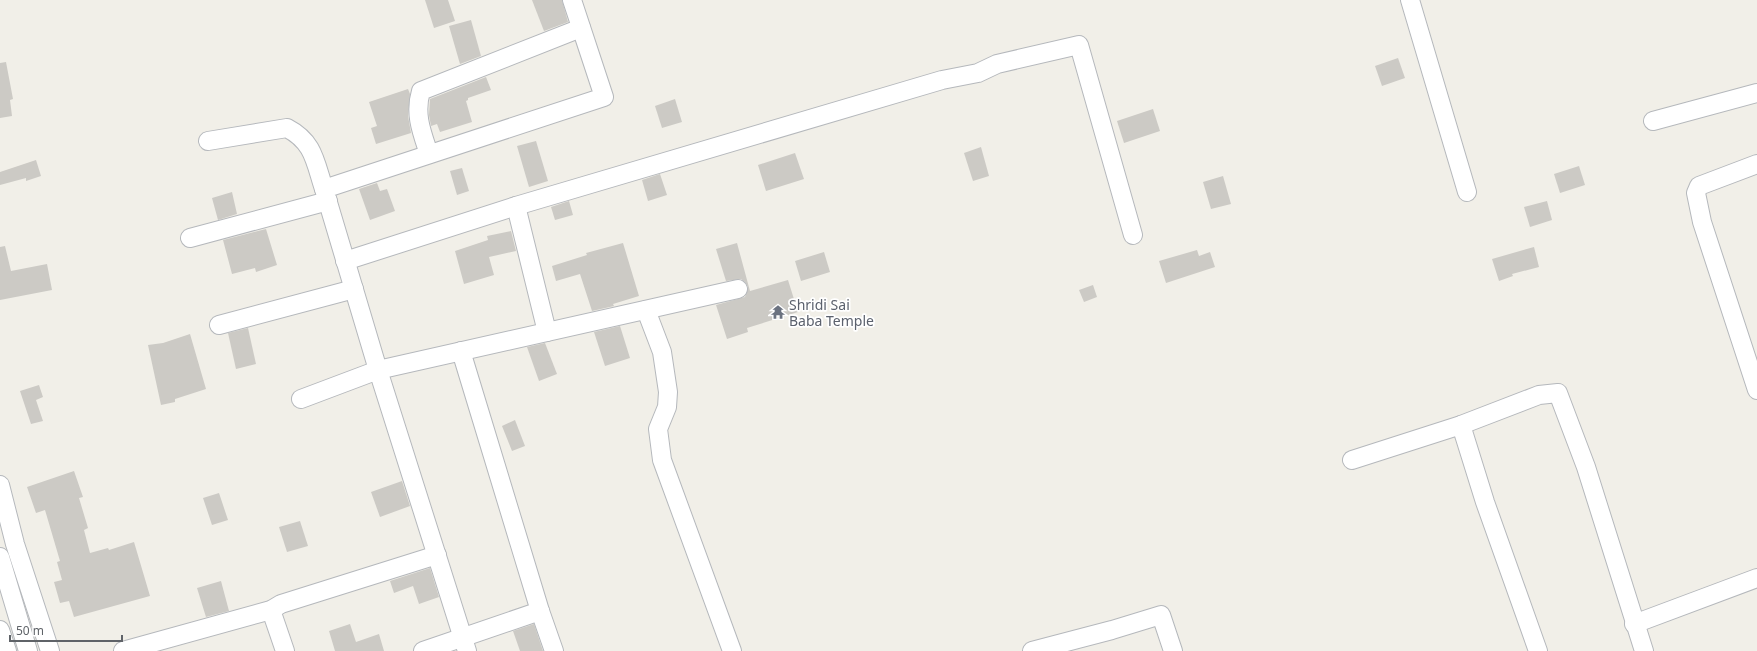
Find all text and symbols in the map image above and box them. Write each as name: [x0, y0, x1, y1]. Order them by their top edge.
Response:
place label: Shridi Sai Baba Temple: [789, 295, 874, 330]
temple icon: Shridi Sai Baba Temple: [770, 304, 786, 320]
scale bar: [10, 617, 122, 643]
text: 50 m: [16, 622, 44, 639]

